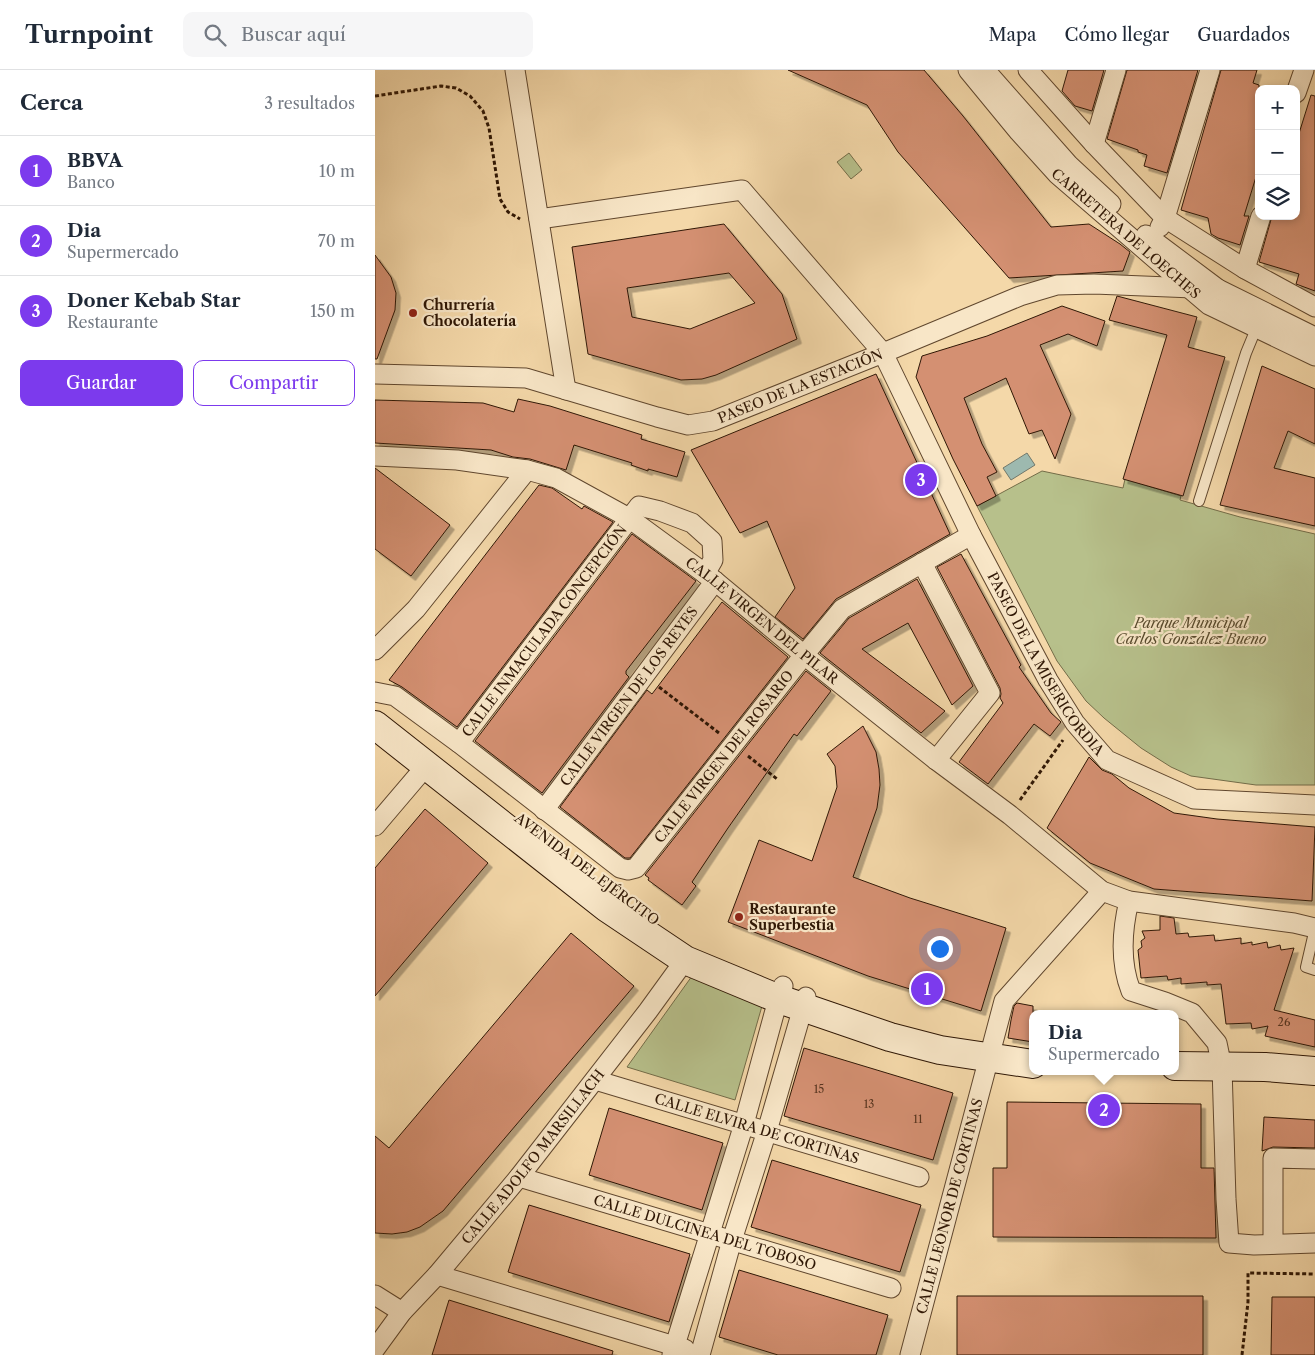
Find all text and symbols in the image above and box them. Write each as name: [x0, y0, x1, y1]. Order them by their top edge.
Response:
search box: [183, 12, 533, 57]
text: Turnpoint: [25, 20, 153, 49]
icon: search: [201, 21, 229, 49]
text: Buscar aquí: [241, 23, 346, 46]
text: Mapa: [988, 24, 1037, 46]
text: Cómo llegar: [1065, 24, 1169, 46]
text: Guardados: [1197, 24, 1290, 46]
map controls: [1255, 85, 1300, 220]
button: +: [1255, 85, 1300, 130]
text: Cerca: [20, 90, 83, 115]
text: 3 resultados: [264, 93, 355, 113]
button: −: [1255, 130, 1300, 175]
text: BBVA: [67, 149, 123, 172]
text: 1: [32, 161, 40, 181]
text: 10 m: [319, 161, 355, 181]
street label: CARRETERA DE LOECHES: [1048, 164, 1204, 303]
text: Banco: [67, 172, 115, 192]
button: layers: [1255, 175, 1300, 220]
text: Dia: [67, 219, 101, 242]
text: 2: [31, 231, 41, 251]
text: 70 m: [318, 231, 355, 251]
text: Supermercado: [67, 242, 179, 262]
text: Doner Kebab Star: [67, 289, 241, 312]
place label: Churrería Chocolatería: [423, 296, 517, 330]
text: 3: [31, 301, 41, 321]
text: 150 m: [310, 301, 355, 321]
marker: Churrería Chocolatería: [407, 307, 419, 319]
text: Restaurante: [67, 312, 158, 332]
street label: PASEO DE LA ESTACIÓN: [715, 345, 886, 427]
button: Guardar: [20, 360, 183, 406]
button: Compartir: [193, 360, 355, 406]
pin: 3: [905, 461, 937, 499]
street label: CALLE INMACULADA CONCEPCIÓN: [458, 521, 631, 740]
street label: CALLE VIRGEN DEL PILAR: [682, 553, 843, 688]
street label: PASEO DE LA MISERICORDIA: [983, 569, 1109, 760]
street label: CALLE VIRGEN DE LOS REYES: [556, 603, 702, 790]
park label: Parque Municipal Carlos González Bueno: [1115, 614, 1267, 648]
street label: CALLE VIRGEN DEL ROSARIO: [650, 667, 797, 846]
street label: AVENIDA DEL EJÉRCITO: [510, 808, 663, 929]
place label: Restaurante Superbestia: [749, 900, 836, 934]
marker: Restaurante Superbestia: [733, 911, 745, 923]
your location: [927, 936, 953, 962]
pin: 1: [911, 970, 943, 1008]
popup: [1029, 1010, 1179, 1075]
house number: 26: [1278, 1015, 1291, 1029]
text: Dia: [1048, 1021, 1082, 1044]
text: Supermercado: [1048, 1044, 1160, 1064]
street label: CALLE ADOLFO MARSILLACH: [458, 1066, 608, 1248]
house number: 15: [814, 1082, 824, 1096]
street label: CALLE ELVIRA DE CORTINAS: [652, 1089, 861, 1168]
pin: 2: [1088, 1091, 1120, 1129]
street label: CALLE LEONOR DE CORTINAS: [912, 1096, 987, 1316]
house number: 13: [864, 1097, 874, 1111]
house number: 11: [913, 1112, 923, 1126]
street label: CALLE DULCINEA DEL TOBOSO: [591, 1191, 818, 1274]

